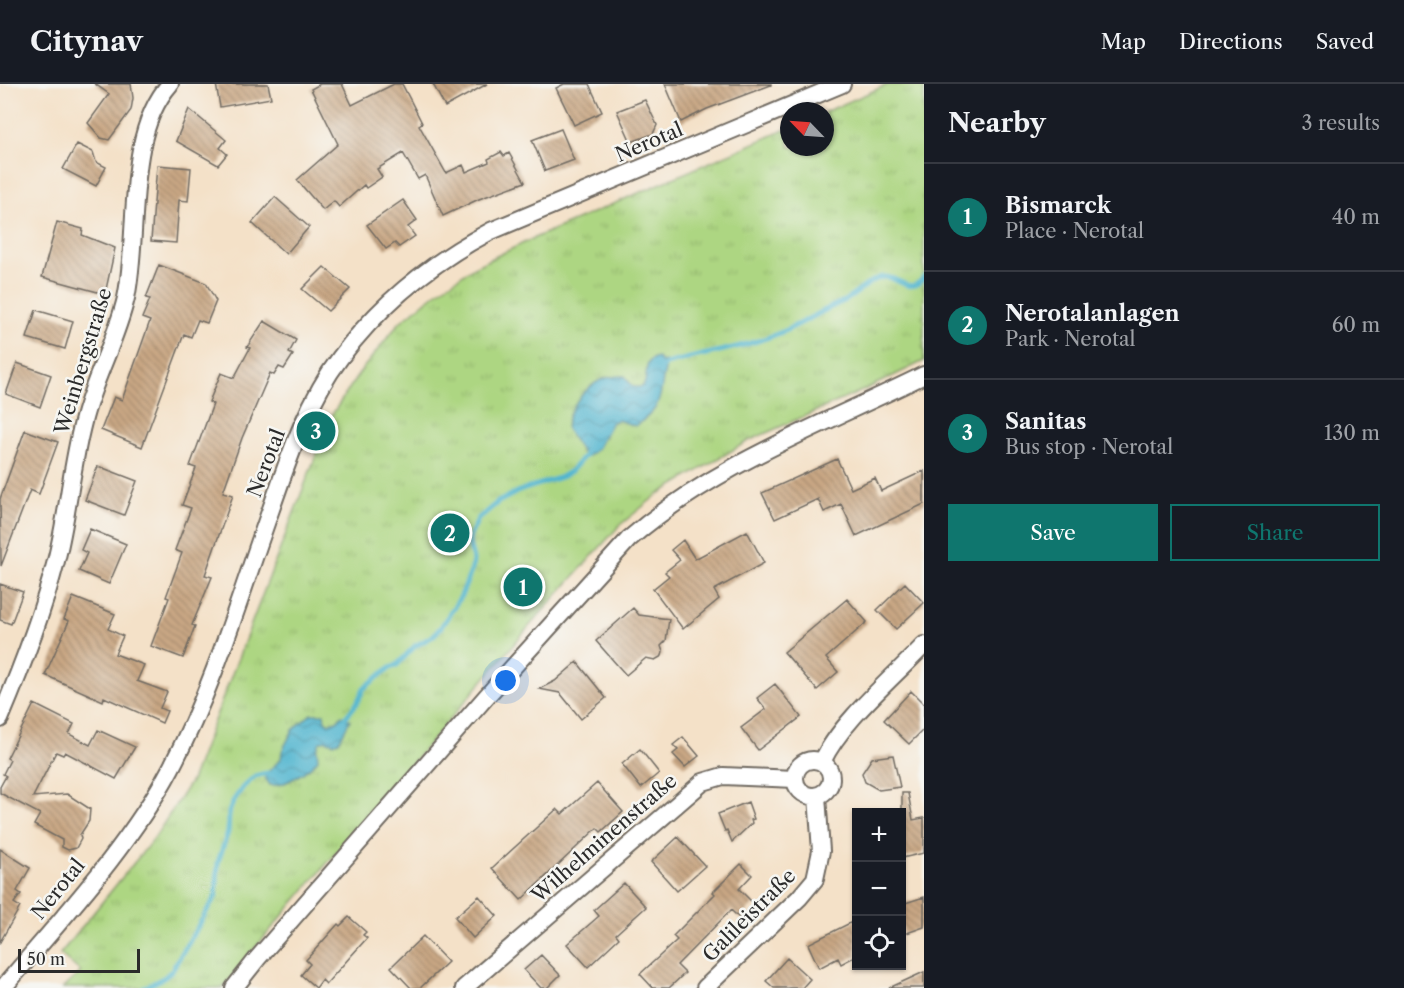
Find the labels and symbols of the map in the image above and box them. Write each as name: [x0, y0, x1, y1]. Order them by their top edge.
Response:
north arrow: [780, 102, 834, 156]
street label: Nerotal: [612, 117, 687, 167]
street label: Weinbergstraße: [49, 285, 117, 438]
pin: 3: [296, 408, 336, 454]
street label: Nerotal: [242, 425, 290, 501]
pin: 2: [430, 510, 470, 556]
pin: 1: [504, 564, 542, 610]
your location: [491, 666, 520, 695]
street label: Wilhelminenstraße: [526, 769, 681, 908]
street label: Nerotal: [26, 854, 90, 924]
street label: Galileistraße: [698, 864, 800, 966]
scale bar: [18, 946, 140, 974]

